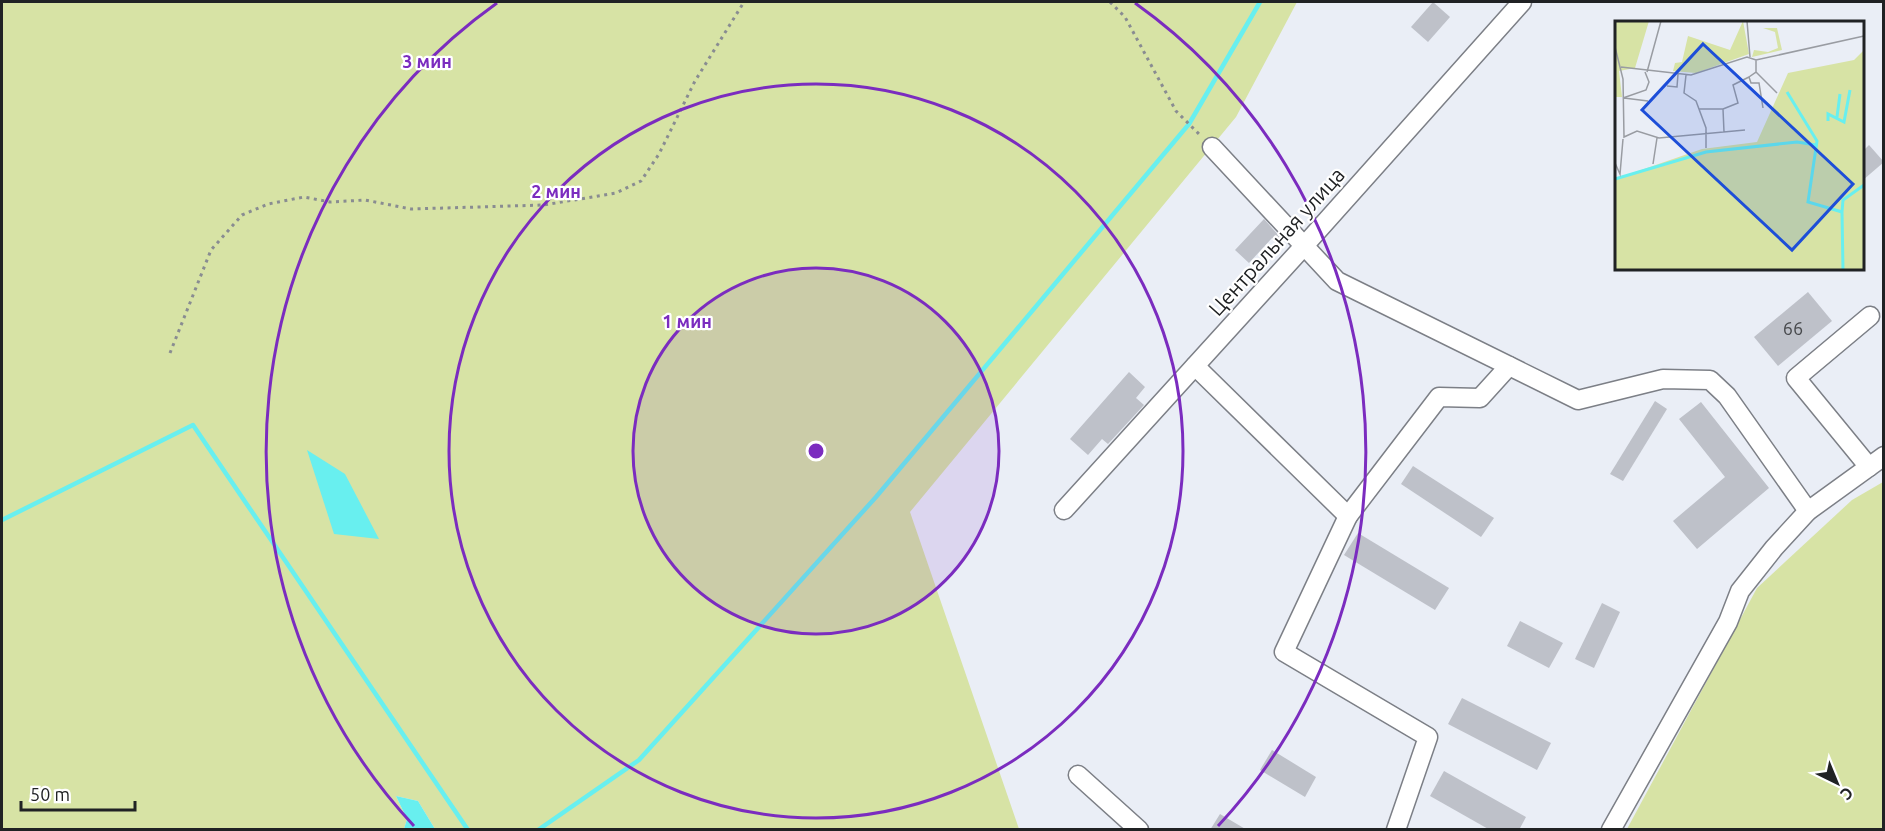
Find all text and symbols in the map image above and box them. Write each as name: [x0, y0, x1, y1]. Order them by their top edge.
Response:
inset map: [1615, 21, 1864, 270]
text: 3 мин: [402, 51, 452, 71]
street label: Центральная улица: [1203, 162, 1349, 320]
text: 2 мин: [531, 181, 581, 201]
text: 1 мин: [662, 311, 712, 331]
house number: 66: [1783, 318, 1803, 338]
centre of rings: [806, 441, 826, 461]
north arrow: [1807, 753, 1867, 813]
scale bar: [21, 774, 135, 812]
text: 50 m: [30, 784, 70, 804]
text: С: [1837, 784, 1857, 804]

